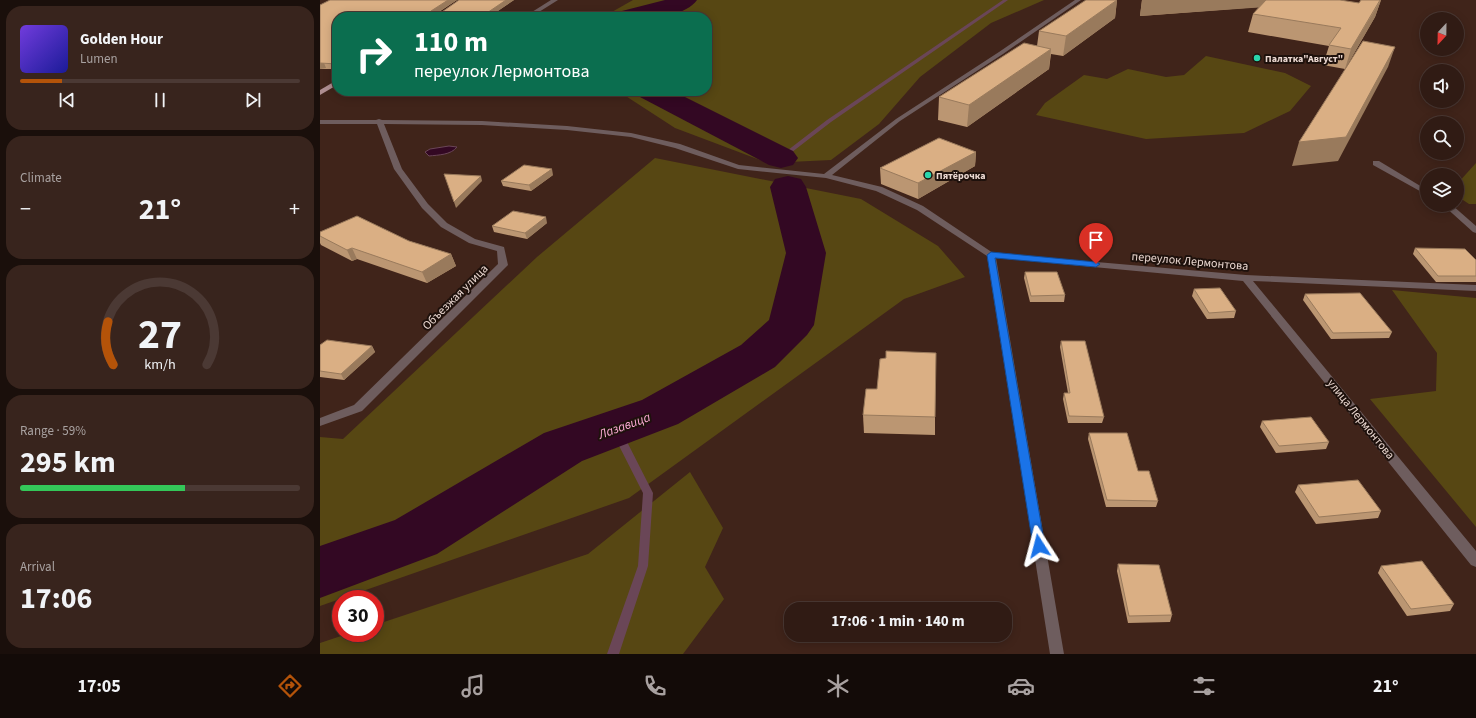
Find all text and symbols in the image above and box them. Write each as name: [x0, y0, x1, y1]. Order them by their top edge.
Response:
north arrow: [1420, 12, 1464, 56]
map controls: [1420, 12, 1464, 212]
text: 110 m: [414, 22, 488, 62]
icon: right: [348, 28, 400, 80]
text: Golden Hour: [80, 29, 163, 50]
text: Lumen: [80, 50, 118, 68]
place label: Палатка"Август": [1265, 52, 1343, 66]
marker: Палатка"Август": [1252, 53, 1262, 63]
text: переулок Лермонтова: [414, 59, 590, 84]
button: sound: [1420, 64, 1464, 108]
icon: previous: [56, 89, 78, 111]
icon: pause: [149, 89, 171, 111]
icon: next: [242, 89, 264, 111]
button: search: [1420, 116, 1464, 160]
button: layers: [1420, 168, 1464, 212]
text: Climate: [20, 169, 62, 187]
place label: Пятёрочка: [936, 169, 985, 183]
marker: Пятёрочка: [923, 170, 933, 180]
text: 21°: [139, 188, 181, 231]
text: −: [20, 193, 31, 225]
text: +: [289, 193, 300, 225]
pin: [1079, 223, 1113, 264]
icon: arrive: [1085, 229, 1107, 251]
street label: переулок Лермонтова: [1131, 248, 1249, 275]
street label: Объезжая улица: [419, 261, 492, 334]
text: 27: [138, 305, 182, 365]
text: km/h: [144, 354, 176, 375]
street label: улица Лермонтова: [1323, 376, 1398, 463]
water label: Лазавица: [595, 408, 653, 444]
text: Range · 59%: [20, 422, 86, 440]
text: 295 km: [20, 441, 116, 484]
position arrow: [1018, 525, 1060, 567]
text: Arrival: [20, 558, 55, 576]
text: 17:06: [20, 577, 92, 620]
speed limit sign: 30: [332, 590, 384, 642]
text: 17:06 · 1 min · 140 m: [831, 611, 965, 632]
icon: directions: [276, 672, 304, 700]
icon: music: [459, 672, 487, 700]
icon: phone: [641, 672, 669, 700]
icon: climate: [824, 672, 852, 700]
icon: car: [1007, 672, 1035, 700]
icon: filters: [1190, 672, 1218, 700]
text: 17:05: [77, 674, 121, 699]
text: 21°: [1373, 674, 1399, 699]

